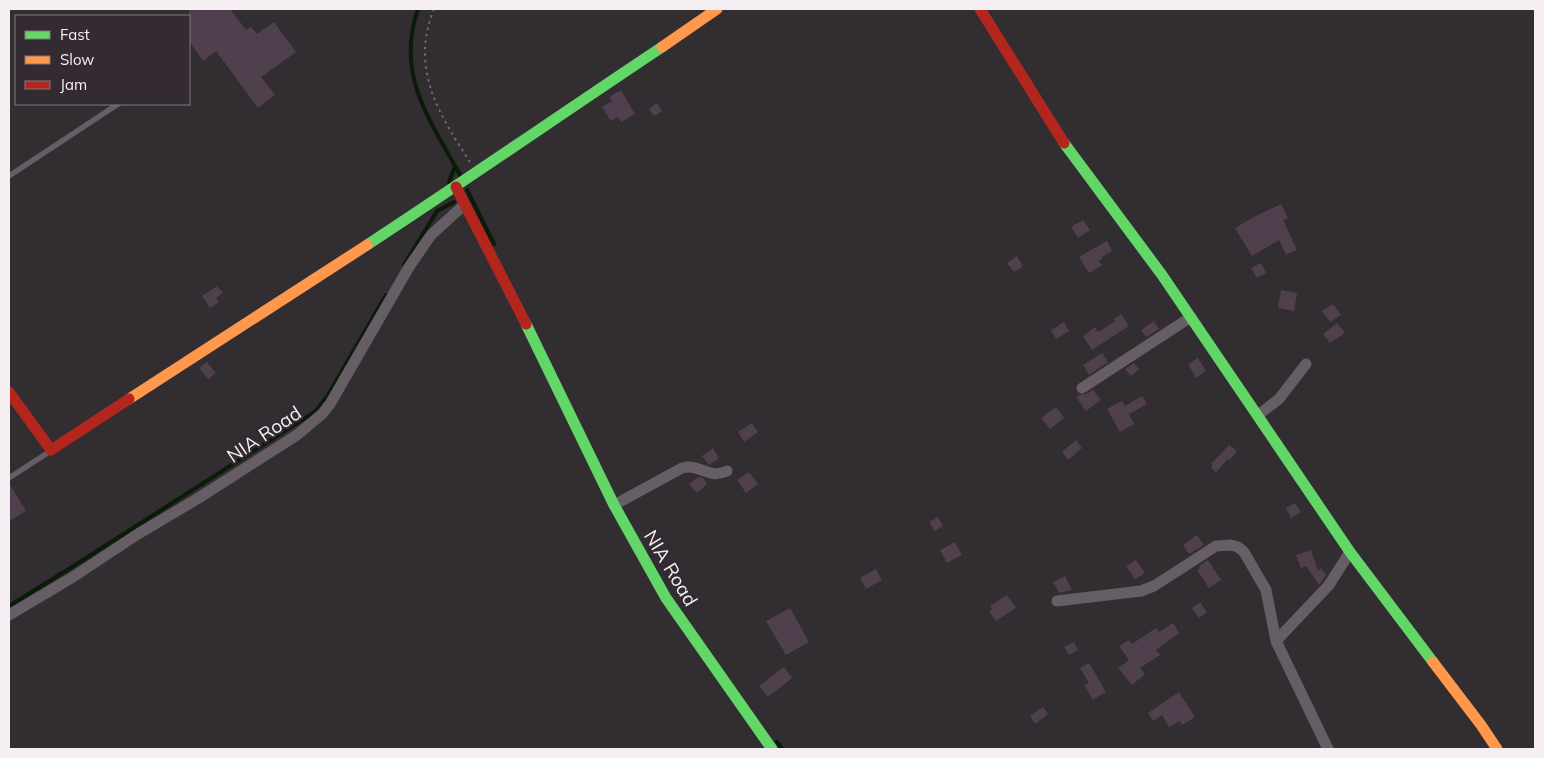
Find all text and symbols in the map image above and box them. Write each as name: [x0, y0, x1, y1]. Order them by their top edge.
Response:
legend: [15, 15, 190, 105]
text: Fast: [60, 25, 90, 44]
text: Slow: [60, 50, 94, 69]
text: Jam: [60, 75, 87, 94]
street label: NIA Road: [222, 400, 306, 468]
street label: NIA Road: [639, 526, 703, 610]

